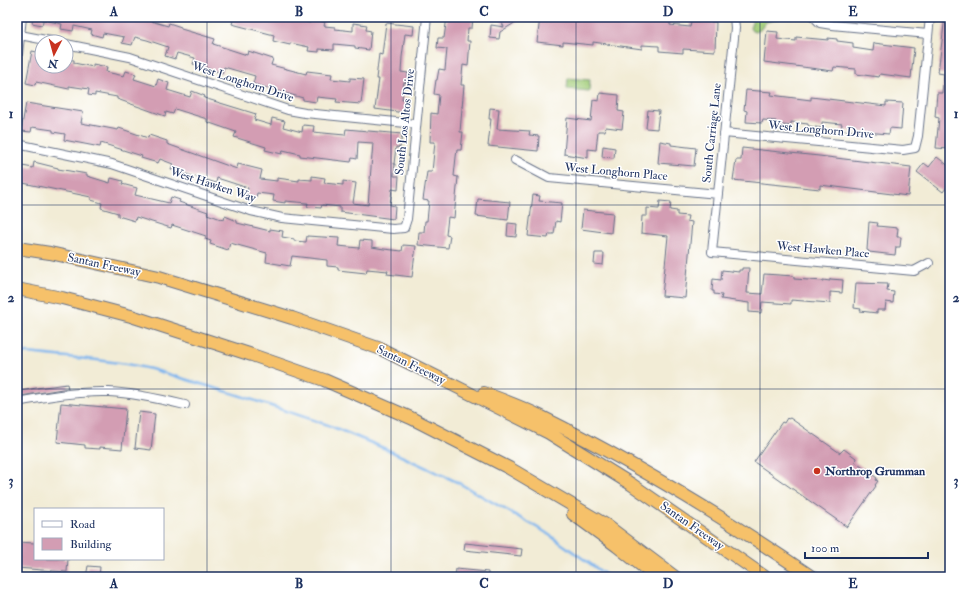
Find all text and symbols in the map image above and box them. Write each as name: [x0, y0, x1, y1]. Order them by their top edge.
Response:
text: A: [109, 4, 119, 20]
text: B: [295, 4, 303, 20]
text: C: [479, 4, 489, 20]
text: D: [663, 4, 674, 20]
text: E: [848, 4, 858, 20]
north arrow: [34, 34, 74, 74]
text: N: [46, 56, 60, 71]
street label: West Longhorn Drive: [189, 58, 296, 106]
street label: South Los Altos Drive: [392, 68, 418, 176]
street label: South Carriage Lane: [699, 82, 725, 184]
text: 1: [9, 106, 14, 122]
text: 1: [954, 106, 959, 122]
street label: West Longhorn Drive: [767, 118, 874, 142]
street label: West Longhorn Place: [563, 160, 668, 184]
street label: West Hawken Way: [167, 164, 258, 206]
street label: West Hawken Place: [775, 238, 870, 262]
street label: Santan Freeway: [66, 250, 143, 280]
text: 2: [8, 290, 15, 306]
text: 2: [953, 290, 960, 306]
street label: Santan Freeway: [374, 342, 448, 388]
place label: Northrop Grumman: [824, 464, 926, 479]
marker: Northrop Grumman: [812, 466, 822, 476]
text: 3: [9, 473, 14, 489]
text: 3: [954, 473, 959, 489]
street label: Santan Freeway: [657, 499, 727, 554]
legend: [34, 508, 164, 560]
text: Road: [70, 517, 95, 532]
scale bar: [805, 534, 928, 560]
text: Building: [70, 537, 113, 552]
text: 100 m: [811, 541, 840, 556]
text: A: [109, 576, 119, 592]
text: B: [295, 576, 303, 592]
text: C: [479, 576, 489, 592]
text: D: [663, 576, 674, 592]
text: E: [848, 576, 858, 592]

